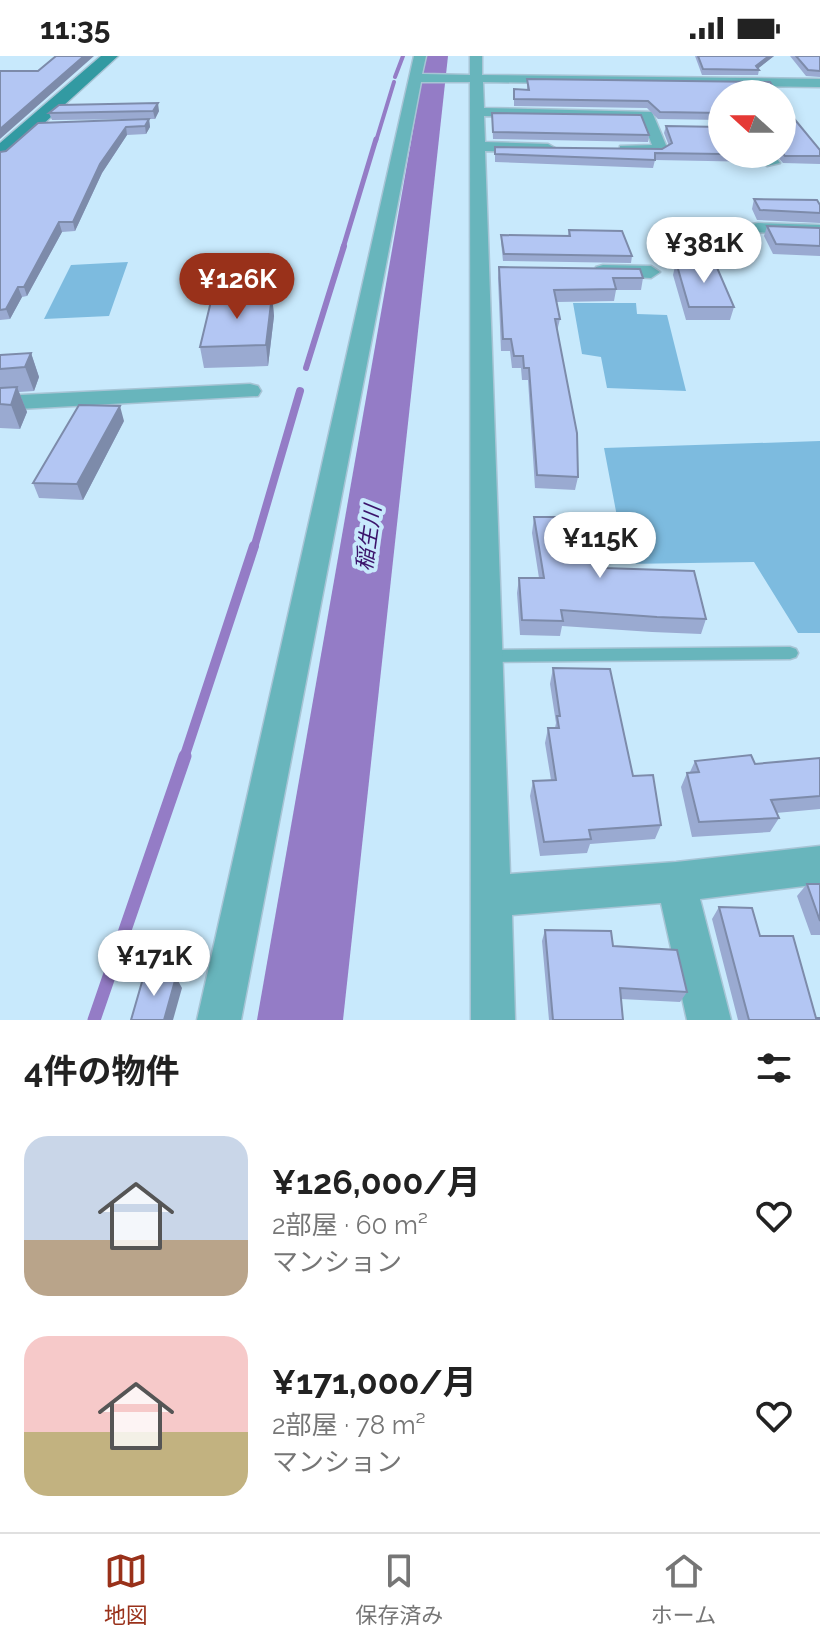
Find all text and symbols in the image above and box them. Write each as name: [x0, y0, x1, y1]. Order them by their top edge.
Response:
text: 11:35: [40, 11, 110, 46]
north arrow: [708, 80, 796, 168]
map controls: [708, 80, 796, 168]
pin: ¥381K: [648, 217, 760, 285]
text: ¥381K: [665, 228, 743, 258]
pin: ¥126K: [181, 253, 293, 321]
text: ¥126K: [197, 264, 277, 294]
water label: 稲生川: [351, 502, 386, 572]
pin: ¥115K: [544, 512, 656, 580]
text: ¥115K: [562, 523, 638, 553]
pin: ¥171K: [98, 930, 210, 998]
text: ¥171K: [116, 941, 192, 971]
icon: filters: [752, 1046, 796, 1090]
text: 4件の物件: [24, 1051, 179, 1091]
text: ¥126,000/月: [272, 1162, 481, 1202]
icon: home: [88, 1168, 184, 1264]
icon: heart: [752, 1194, 796, 1238]
text: 2部屋 · 60 m²: [272, 1210, 428, 1240]
text: マンション: [272, 1247, 402, 1277]
text: ¥171,000/月: [272, 1362, 477, 1402]
icon: home: [88, 1368, 184, 1464]
icon: heart: [752, 1394, 796, 1438]
text: 2部屋 · 78 m²: [272, 1410, 426, 1440]
text: マンション: [272, 1447, 402, 1477]
tab: 地図: [104, 1549, 148, 1629]
tab: 保存済み: [355, 1549, 443, 1629]
tab: ホーム: [651, 1549, 716, 1629]

